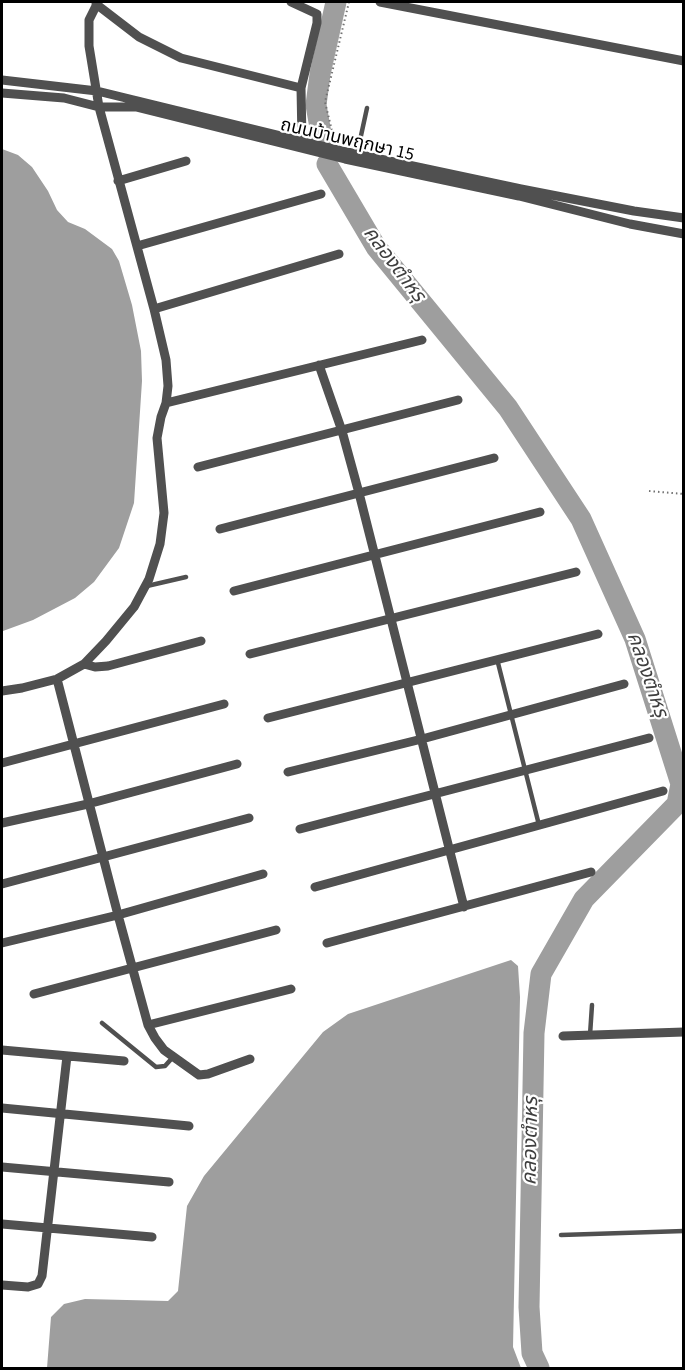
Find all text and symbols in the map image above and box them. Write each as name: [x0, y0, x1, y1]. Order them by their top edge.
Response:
street label: ถนนบ้านพฤกษา 15: [278, 115, 416, 167]
water label: คลองตำหรุ: [357, 223, 429, 307]
water label: คลองตำหรุ: [620, 629, 672, 721]
water label: คลองตำหรุ: [519, 1097, 545, 1185]

